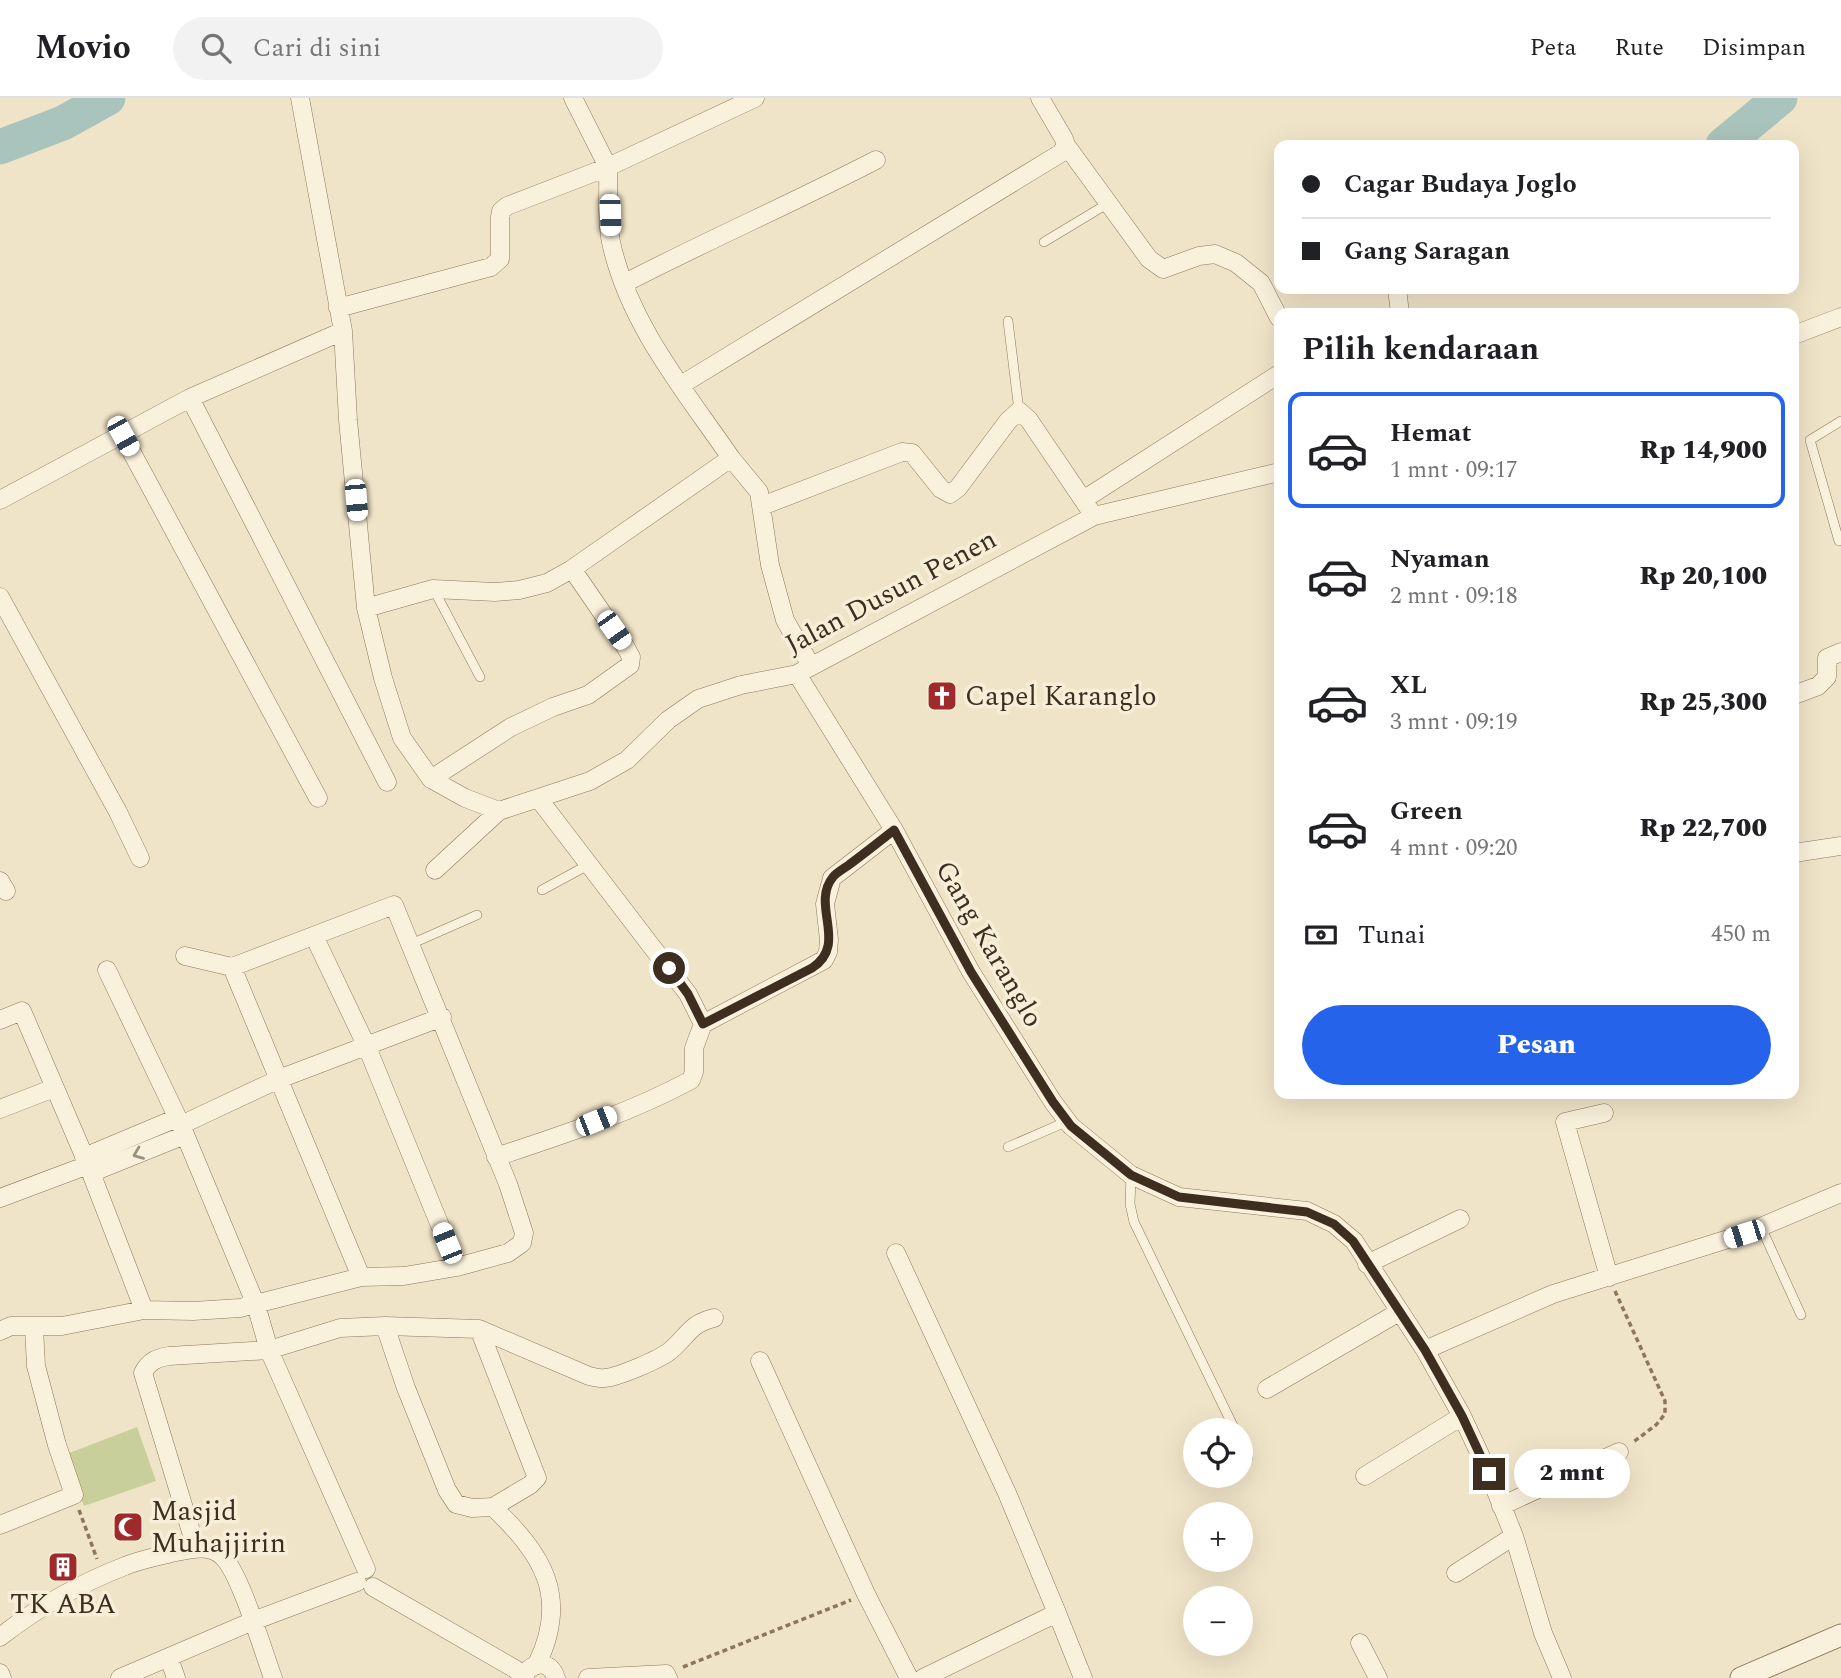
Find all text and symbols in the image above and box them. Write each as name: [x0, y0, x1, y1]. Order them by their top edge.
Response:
search box: [173, 17, 663, 80]
text: Movio: [35, 23, 131, 73]
text: Cari di sini: [253, 28, 381, 68]
icon: search: [197, 29, 235, 67]
text: Peta: [1530, 30, 1576, 66]
text: Rute: [1614, 30, 1664, 66]
text: Disimpan: [1702, 30, 1806, 66]
text: Cagar Budaya Joglo: [1344, 164, 1577, 204]
car: [599, 194, 622, 236]
text: Gang Saragan: [1344, 231, 1510, 271]
text: Pilih kendaraan: [1302, 325, 1539, 374]
car: [104, 413, 143, 459]
text: Hemat: [1390, 413, 1471, 453]
icon: car: [1306, 419, 1369, 482]
text: Rp 14,900: [1639, 430, 1767, 470]
text: 1 mnt · 09:17: [1390, 453, 1518, 488]
car: [344, 478, 369, 522]
street label: Jalan Dusun Penen: [777, 518, 1005, 666]
text: Nyaman: [1390, 539, 1490, 579]
icon: car: [1306, 545, 1369, 608]
text: Rp 20,100: [1639, 556, 1767, 596]
text: 2 mnt · 09:18: [1390, 579, 1518, 614]
car: [594, 607, 635, 653]
text: XL: [1390, 665, 1427, 705]
icon: car: [1306, 671, 1369, 734]
place label: Capel Karanglo: [965, 675, 1157, 718]
church icon: Capel Karanglo: [925, 679, 959, 713]
text: Rp 25,300: [1639, 682, 1767, 722]
text: 3 mnt · 09:19: [1390, 705, 1518, 740]
text: Green: [1390, 791, 1463, 831]
icon: car: [1306, 797, 1369, 860]
text: Rp 22,700: [1639, 808, 1767, 848]
text: 4 mnt · 09:20: [1390, 831, 1518, 866]
street label: Gang Karanglo: [924, 852, 1054, 1036]
text: Tunai: [1358, 915, 1426, 955]
icon: cash: [1302, 916, 1340, 954]
text: 450 m: [1711, 917, 1771, 952]
route start: [653, 952, 685, 984]
button: Pesan: [1302, 1005, 1771, 1085]
car: [573, 1103, 620, 1139]
one-way arrow: [132, 1146, 145, 1160]
car: [1721, 1218, 1768, 1250]
car: [430, 1220, 465, 1266]
map controls: [1183, 1418, 1253, 1656]
button: locate: [1183, 1418, 1253, 1488]
callout: 2 mnt: [1514, 1450, 1629, 1498]
text: 2 mnt: [1540, 1456, 1605, 1491]
route end: [1473, 1458, 1505, 1490]
place label: Masjid Muhajjirin: [151, 1490, 286, 1565]
button: +: [1183, 1502, 1253, 1572]
mosque icon: Masjid Muhajjirin: [111, 1510, 145, 1544]
building icon: TK ABA: [46, 1550, 80, 1584]
place label: TK ABA: [10, 1583, 116, 1626]
button: −: [1183, 1586, 1253, 1656]

